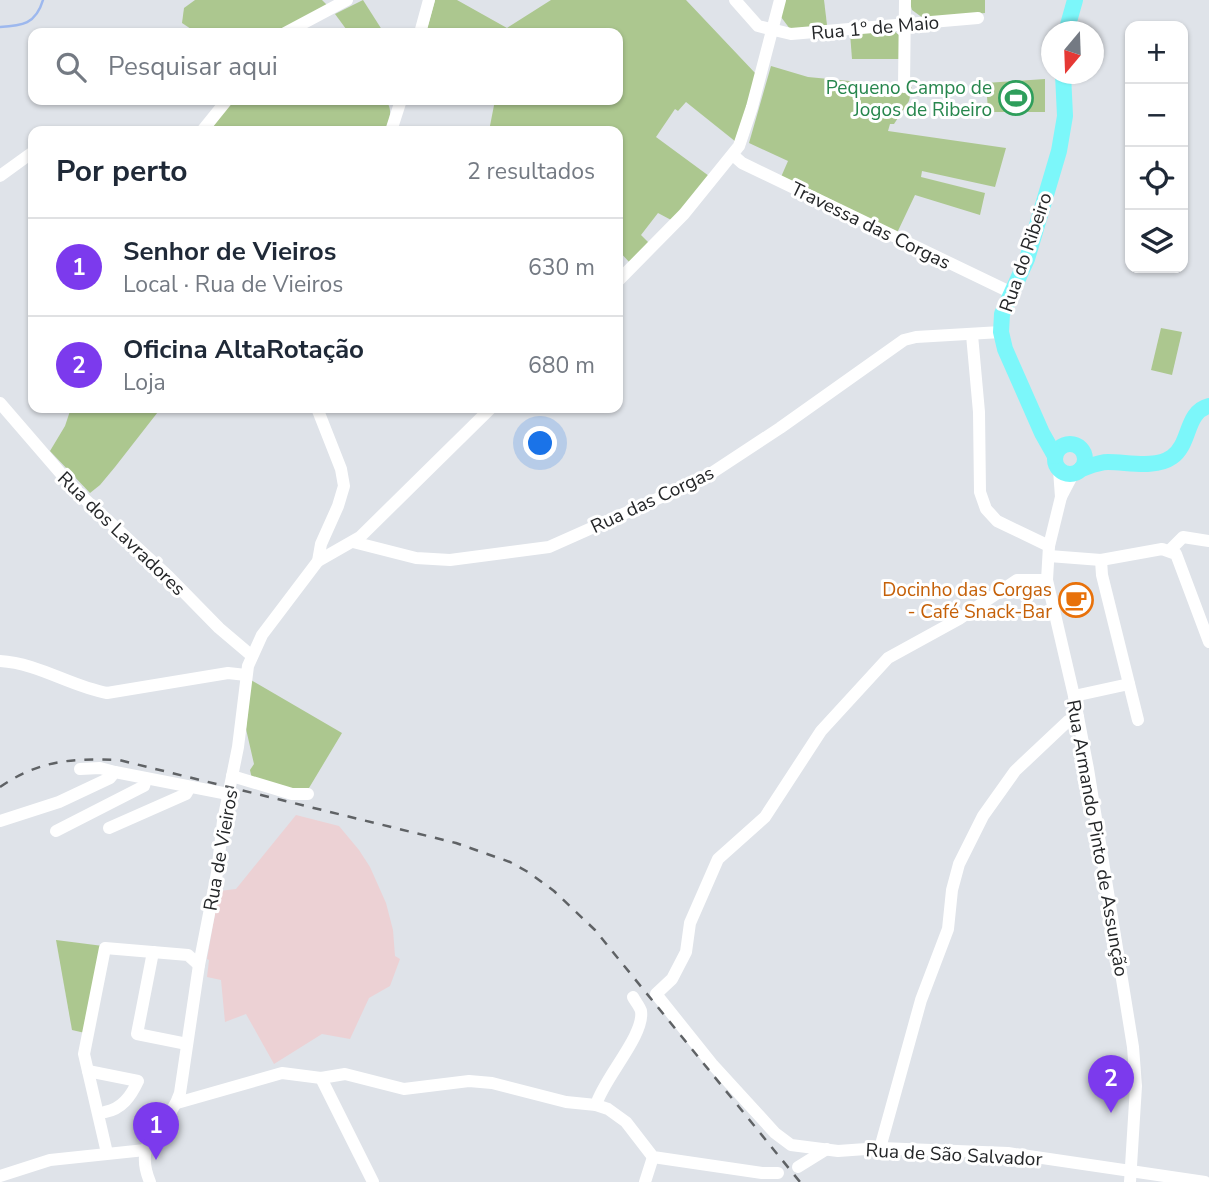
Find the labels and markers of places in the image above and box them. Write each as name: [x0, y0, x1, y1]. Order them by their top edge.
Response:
place label: Pequeno Campo de Jogos de Ribeiro: [826, 75, 992, 123]
sports icon: Pequeno Campo de Jogos de Ribeiro: [997, 79, 1035, 117]
place label: Docinho das Corgas - Café Snack-Bar: [882, 577, 1052, 625]
cafe icon: Docinho das Corgas - Café Snack-Bar: [1057, 581, 1095, 619]
pin: 2: [1088, 1055, 1134, 1113]
pin: 1: [133, 1102, 179, 1160]

